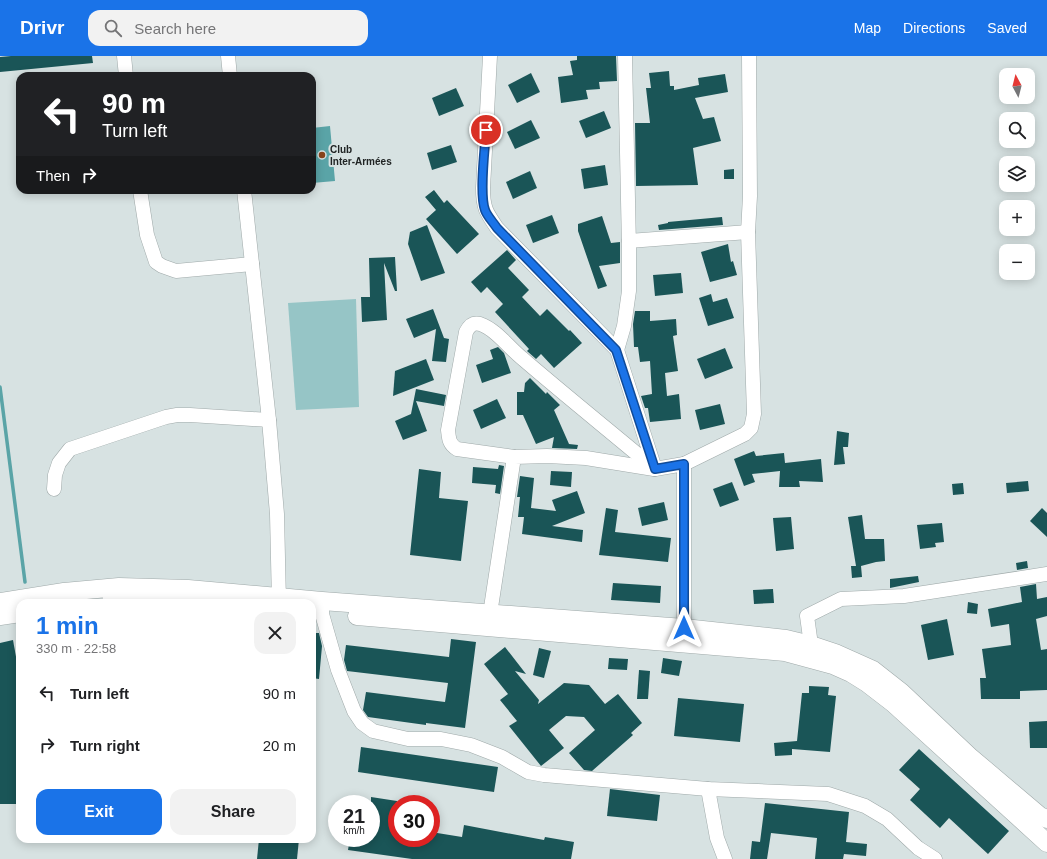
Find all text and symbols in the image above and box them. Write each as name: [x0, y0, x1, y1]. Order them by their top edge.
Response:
search box: [88, 10, 368, 46]
text: Drivr: [20, 17, 64, 38]
icon: search: [102, 17, 124, 39]
text: Search here: [134, 20, 216, 37]
text: Map: [854, 20, 881, 36]
text: Directions: [903, 20, 965, 36]
text: Saved: [987, 20, 1027, 36]
north arrow: [999, 68, 1035, 104]
map controls: [999, 68, 1035, 280]
icon: left: [36, 88, 88, 140]
text: 90 m: [102, 88, 166, 119]
button: search: [999, 112, 1035, 148]
pin: [469, 113, 503, 147]
icon: arrive: [475, 119, 497, 141]
text: Turn left: [102, 121, 167, 141]
place label: Club Inter-Armées: [330, 144, 392, 167]
marker: Club Inter-Armées: [317, 150, 327, 160]
button: layers: [999, 156, 1035, 192]
icon: right: [78, 164, 100, 186]
text: Then: [36, 167, 70, 184]
button: +: [999, 200, 1035, 236]
button: −: [999, 244, 1035, 280]
position arrow: [663, 607, 705, 649]
text: 1 min: [36, 612, 99, 639]
button: close: [254, 612, 296, 654]
text: 330 m · 22:58: [36, 641, 116, 656]
icon: left: [36, 682, 58, 704]
text: Turn left: [70, 685, 129, 702]
text: 90 m: [263, 685, 296, 702]
icon: right: [36, 734, 58, 756]
text: Turn right: [70, 737, 140, 754]
text: 20 m: [263, 737, 296, 754]
button: Exit: [36, 789, 162, 835]
button: Share: [170, 789, 296, 835]
speed limit sign: 30: [388, 795, 440, 847]
text: 21: [343, 805, 365, 827]
text: km/h: [343, 825, 365, 836]

